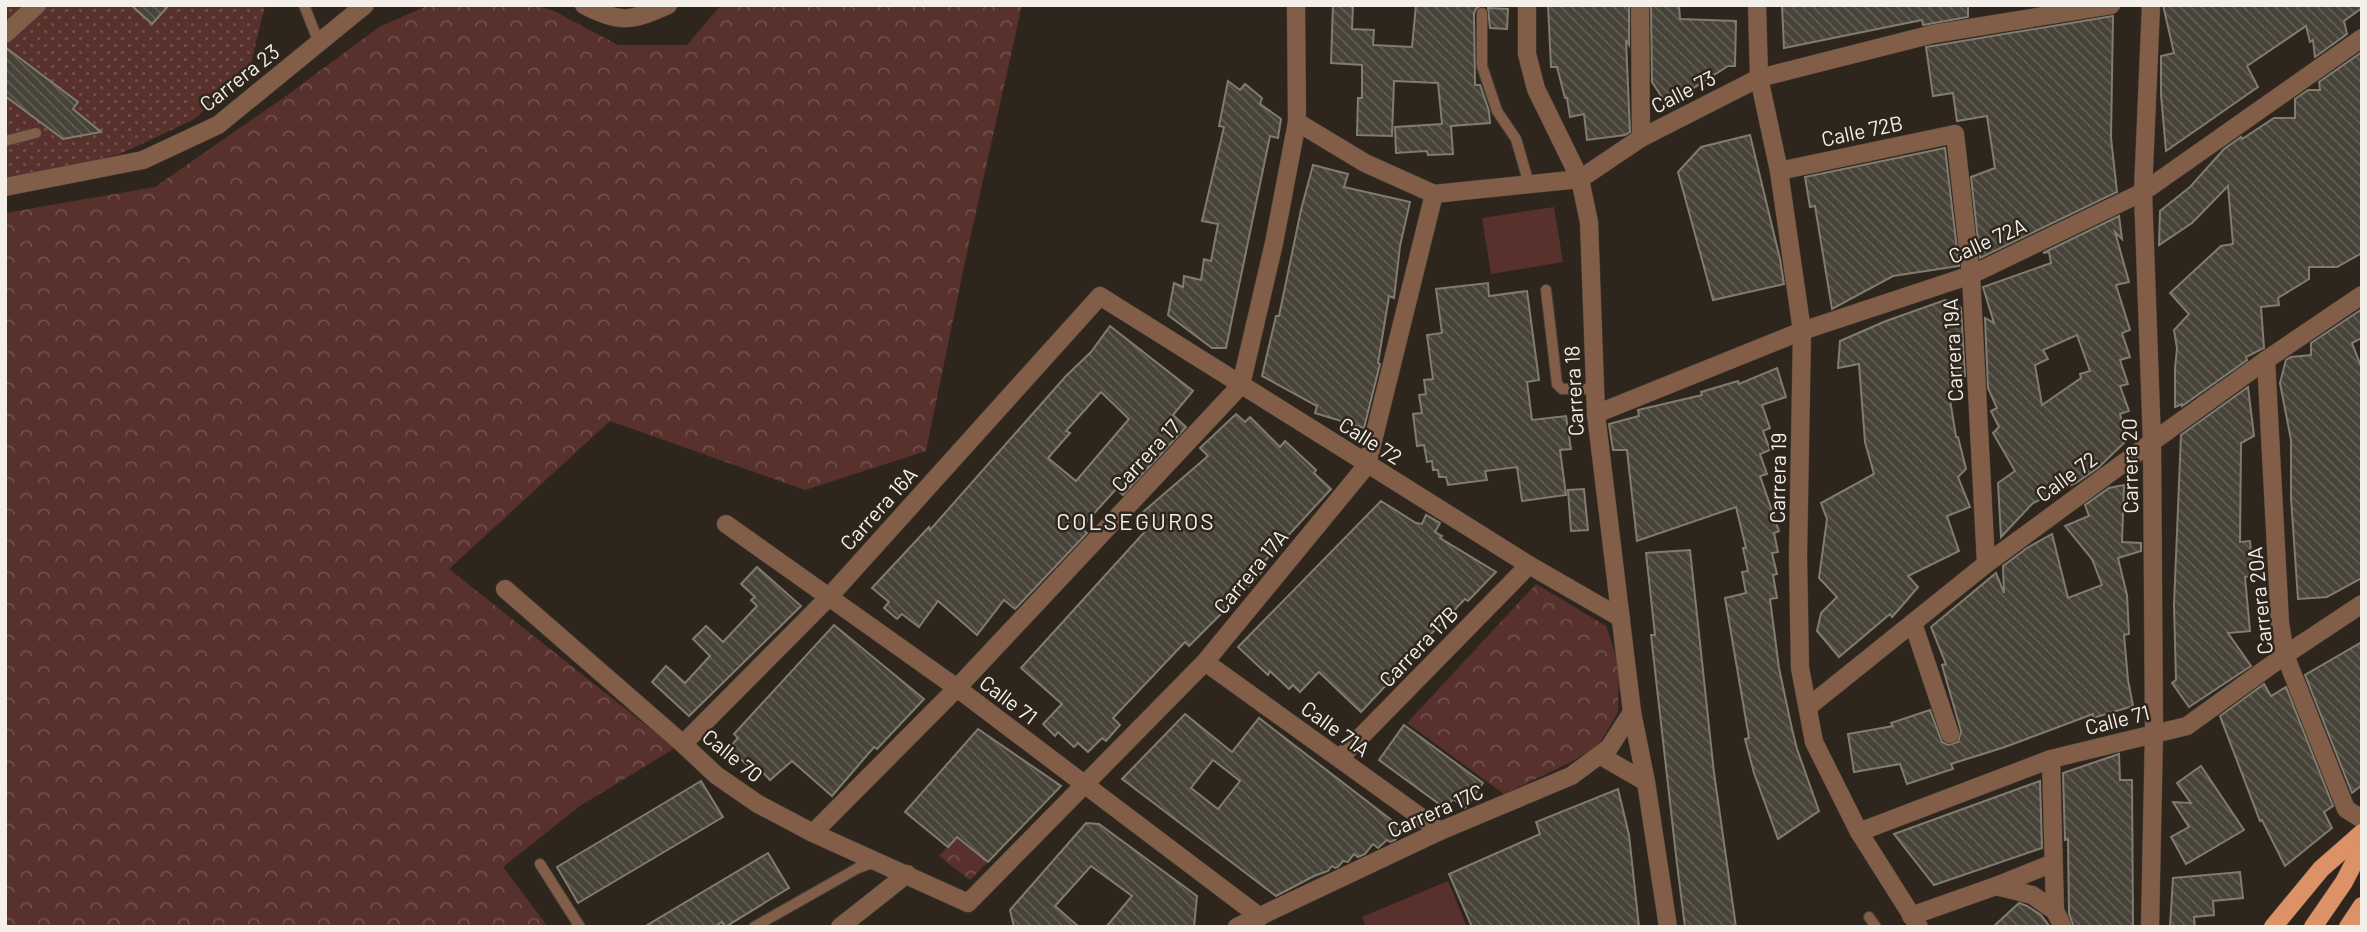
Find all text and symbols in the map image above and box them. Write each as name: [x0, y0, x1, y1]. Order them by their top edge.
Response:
street label: Carrera 23: [194, 38, 284, 116]
street label: Calle 73: [1647, 64, 1719, 118]
street label: Calle 72B: [1819, 109, 1905, 151]
street label: Calle 72A: [1944, 212, 2030, 268]
street label: Carrera 19A: [1937, 298, 1967, 402]
street label: Carrera 18: [1558, 345, 1588, 437]
street label: Calle 72: [1335, 411, 1407, 469]
street label: Carrera 17: [1105, 414, 1185, 496]
street label: Carrera 20: [2116, 418, 2142, 514]
street label: Carrera 19: [1764, 433, 1790, 523]
street label: Calle 72: [2031, 445, 2101, 507]
street label: Carrera 16A: [834, 461, 922, 555]
district label: COLSEGUROS: [1056, 507, 1216, 535]
street label: Carrera 17A: [1208, 524, 1293, 618]
street label: Carrera 20A: [2241, 546, 2277, 656]
street label: Carrera 17B: [1373, 600, 1463, 692]
street label: Calle 71: [975, 669, 1043, 729]
street label: Calle 71A: [1297, 695, 1375, 761]
street label: Calle 71: [2082, 699, 2152, 739]
street label: Calle 70: [698, 723, 768, 787]
street label: Carrera 17C: [1383, 778, 1487, 842]

